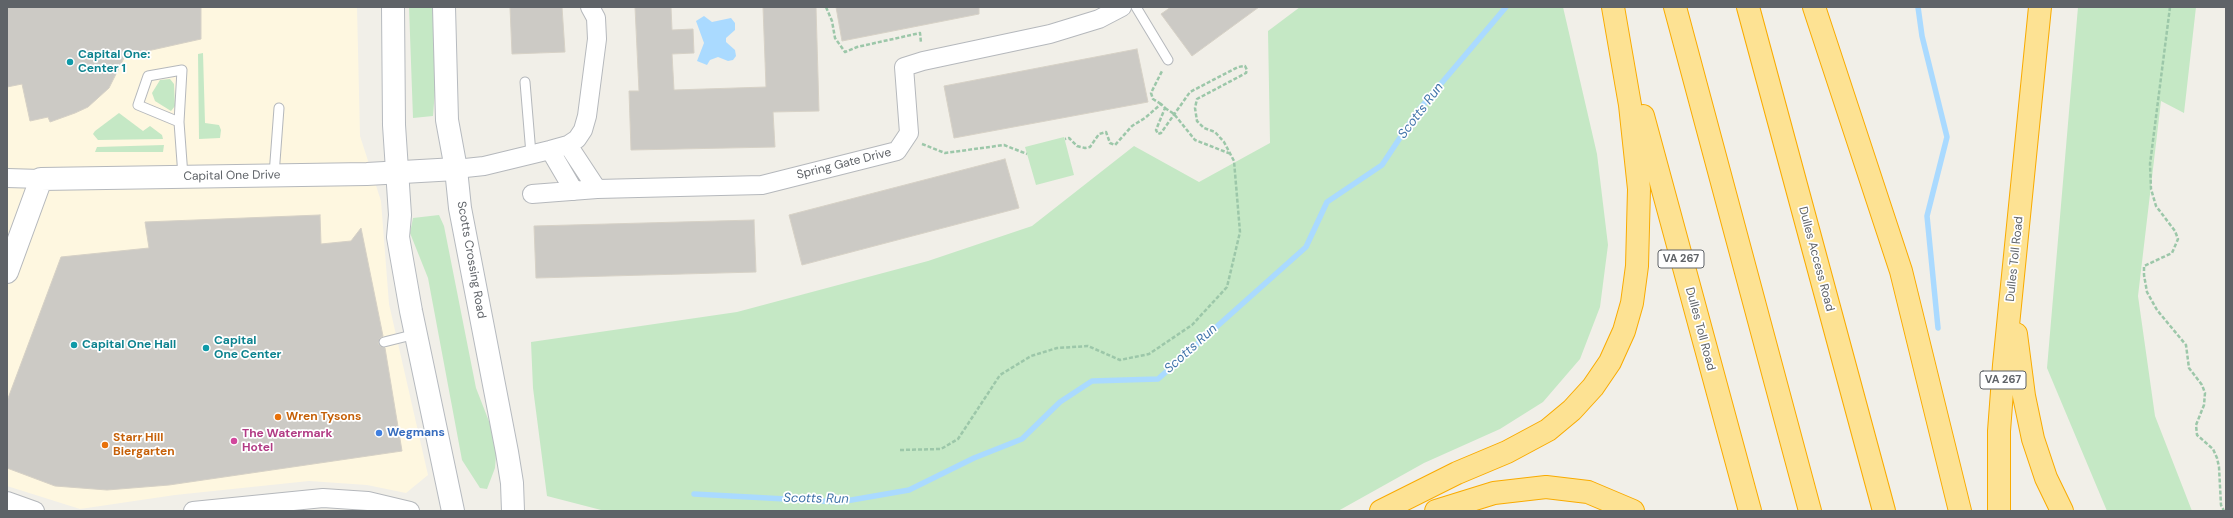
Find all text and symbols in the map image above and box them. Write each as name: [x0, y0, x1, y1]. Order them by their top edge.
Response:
place label: Capital One: Center 1: [78, 48, 150, 76]
marker: Capital One: Center 1: [65, 57, 75, 67]
water label: Scotts Run: [1395, 80, 1447, 142]
street label: Spring Gate Drive: [795, 145, 893, 183]
street label: Capital One Drive: [183, 168, 281, 184]
street label: Scotts Crossing Road: [454, 200, 488, 320]
street label: Dulles Access Road: [1795, 205, 1837, 313]
street label: Dulles Toll Road: [2003, 216, 2027, 302]
road number: VA 267: [1658, 250, 1704, 268]
street label: Dulles Toll Road: [1682, 286, 1718, 372]
water label: Scotts Run: [1161, 321, 1221, 377]
place label: Capital One Center: [214, 334, 282, 362]
place label: Capital One Hall: [82, 338, 176, 352]
marker: Capital One Hall: [69, 340, 79, 350]
marker: Capital One Center: [201, 343, 211, 353]
road number: VA 267: [1980, 371, 2026, 389]
place label: Wren Tysons: [286, 410, 361, 424]
marker: Wren Tysons: [273, 412, 283, 422]
place label: Wegmans: [387, 426, 445, 440]
place label: The Watermark Hotel: [242, 427, 332, 455]
marker: Wegmans: [374, 428, 384, 438]
place label: Starr Hill Biergarten: [113, 431, 175, 459]
marker: The Watermark Hotel: [229, 436, 239, 446]
marker: Starr Hill Biergarten: [100, 440, 110, 450]
water label: Scotts Run: [783, 491, 849, 507]

